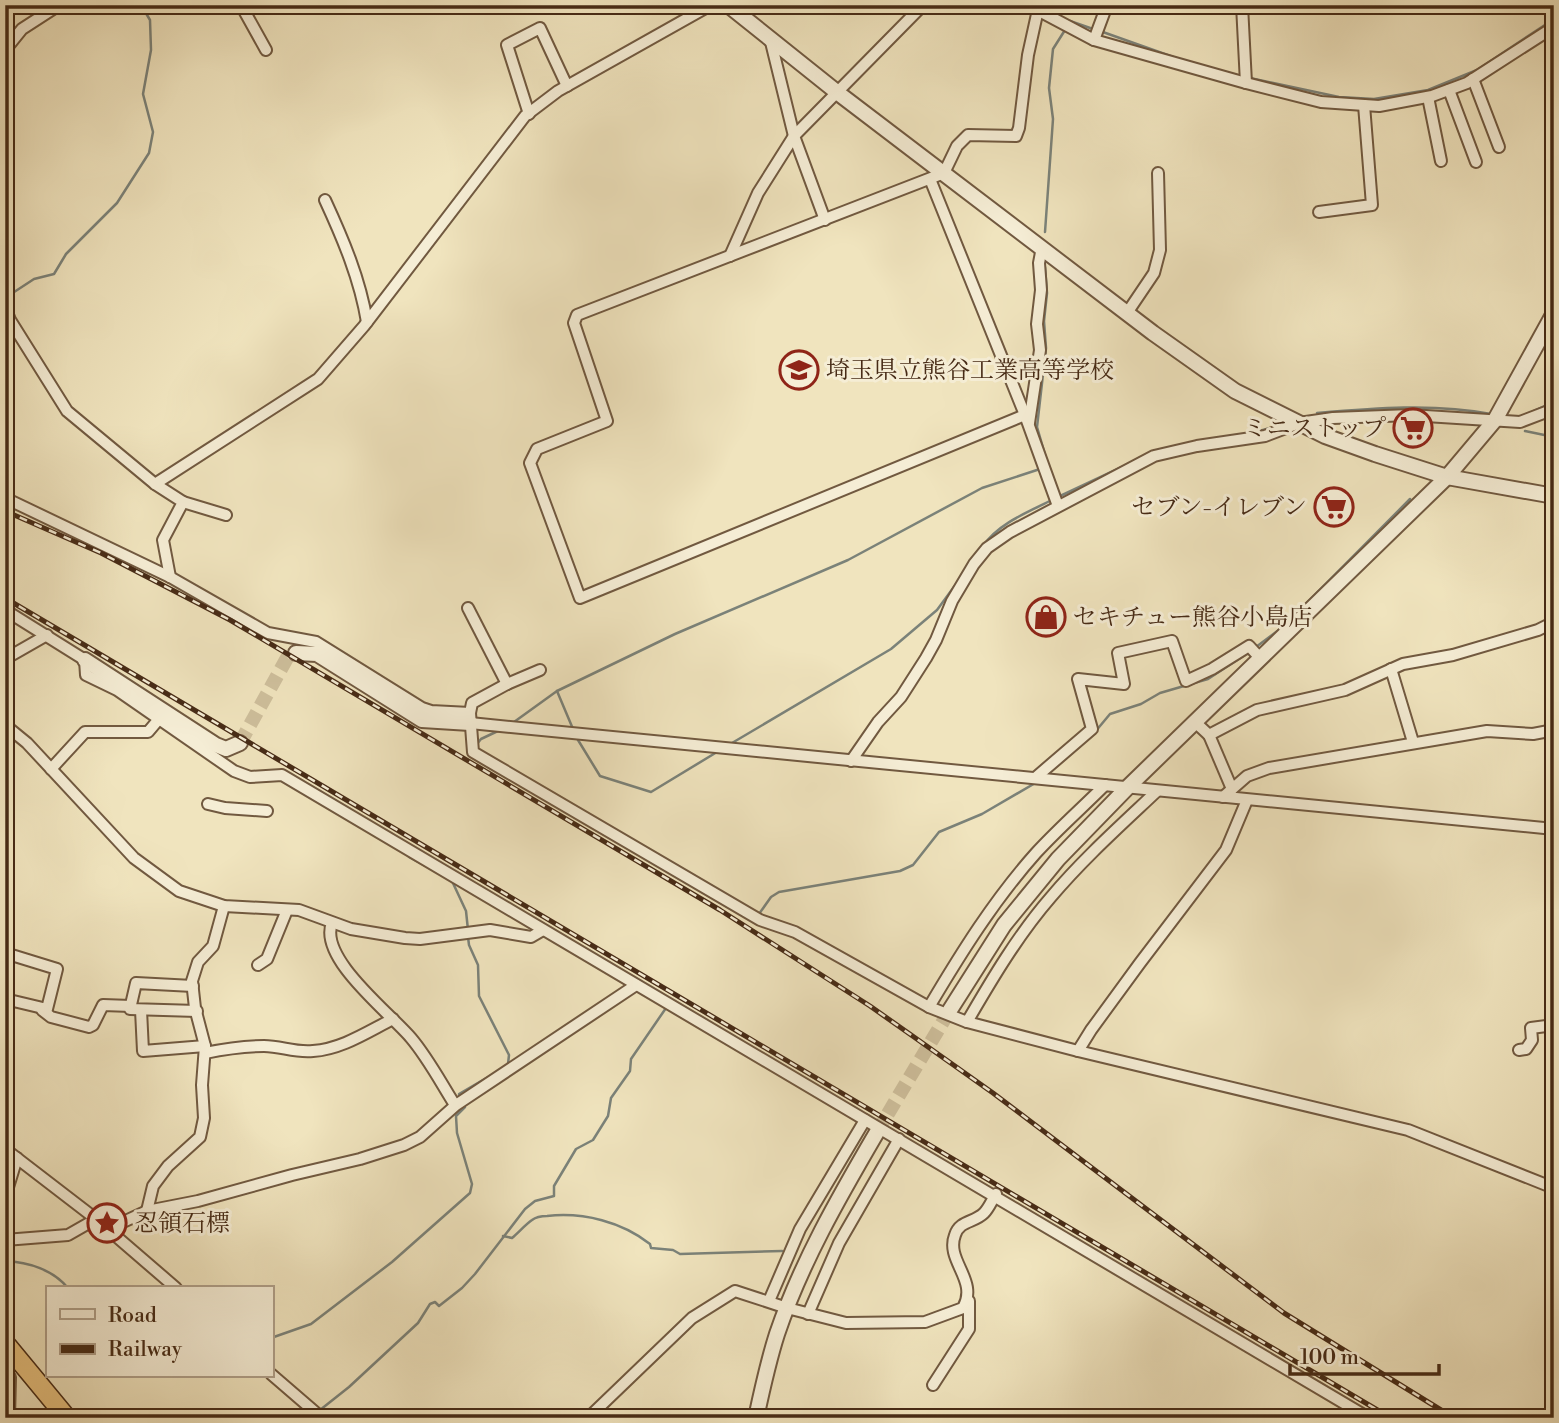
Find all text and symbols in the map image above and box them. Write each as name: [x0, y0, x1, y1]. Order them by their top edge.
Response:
school or university icon: 埼玉県立熊谷工業高等学校: [778, 349, 820, 391]
place label: 埼玉県立熊谷工業高等学校: [826, 356, 1114, 386]
supermarket icon: ミニストップ: [1392, 407, 1434, 449]
place label: ミニストップ: [1243, 414, 1386, 444]
supermarket icon: セブン-イレブン: [1313, 486, 1355, 528]
place label: セブン-イレブン: [1131, 493, 1307, 523]
shop icon: セキチュー熊谷小島店: [1025, 596, 1067, 638]
place label: セキチュー熊谷小島店: [1073, 603, 1312, 633]
place icon: 忍領石標: [86, 1202, 128, 1244]
place label: 忍領石標: [134, 1209, 230, 1239]
legend: [46, 1286, 273, 1378]
text: Road: [108, 1303, 157, 1329]
scale bar: [1290, 1332, 1438, 1376]
text: Railway: [108, 1337, 183, 1363]
text: 100 m: [1300, 1345, 1359, 1371]

